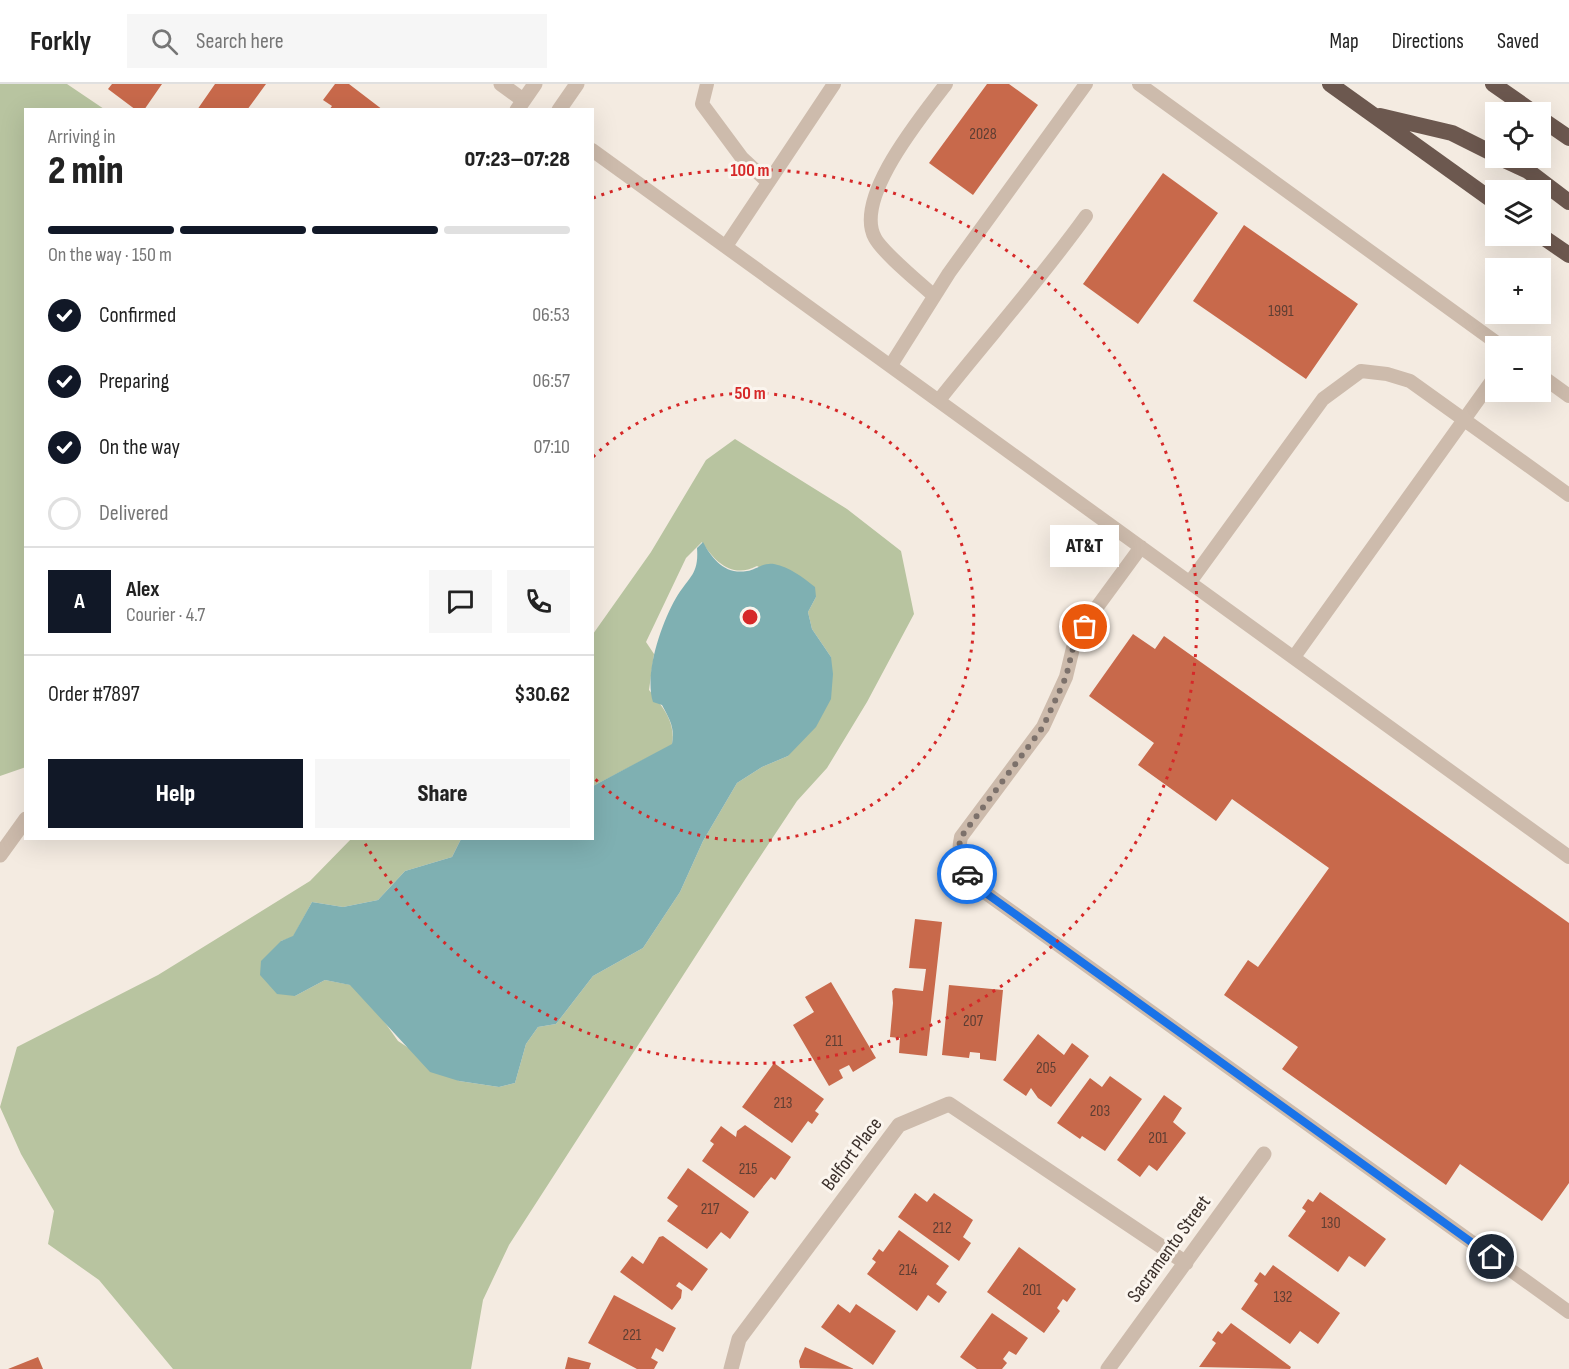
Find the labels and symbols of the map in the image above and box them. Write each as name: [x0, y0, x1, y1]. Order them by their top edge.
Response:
house number: 2028: [969, 125, 997, 144]
text: 100 m: [731, 160, 770, 181]
house number: 1991: [1268, 302, 1294, 321]
text: 50 m: [734, 383, 766, 404]
callout: AT&T: [1050, 525, 1120, 567]
pin: [1059, 601, 1110, 652]
centre of rings: [740, 607, 760, 627]
courier: [937, 844, 997, 904]
house number: 207: [963, 1012, 984, 1031]
house number: 211: [825, 1032, 843, 1051]
house number: 205: [1036, 1059, 1056, 1078]
house number: 213: [774, 1094, 792, 1113]
house number: 203: [1090, 1102, 1110, 1121]
street label: Belfort Place: [817, 1113, 887, 1195]
house number: 201: [1148, 1129, 1168, 1148]
house number: 215: [739, 1160, 757, 1179]
street label: Sacramento Street: [1122, 1191, 1216, 1307]
house number: 217: [701, 1200, 720, 1219]
house number: 130: [1321, 1214, 1341, 1233]
house number: 212: [932, 1219, 952, 1238]
pin: [1466, 1231, 1517, 1282]
house number: 214: [899, 1261, 918, 1280]
house number: 201: [1022, 1281, 1042, 1300]
house number: 132: [1274, 1288, 1292, 1307]
house number: 221: [623, 1326, 642, 1345]

